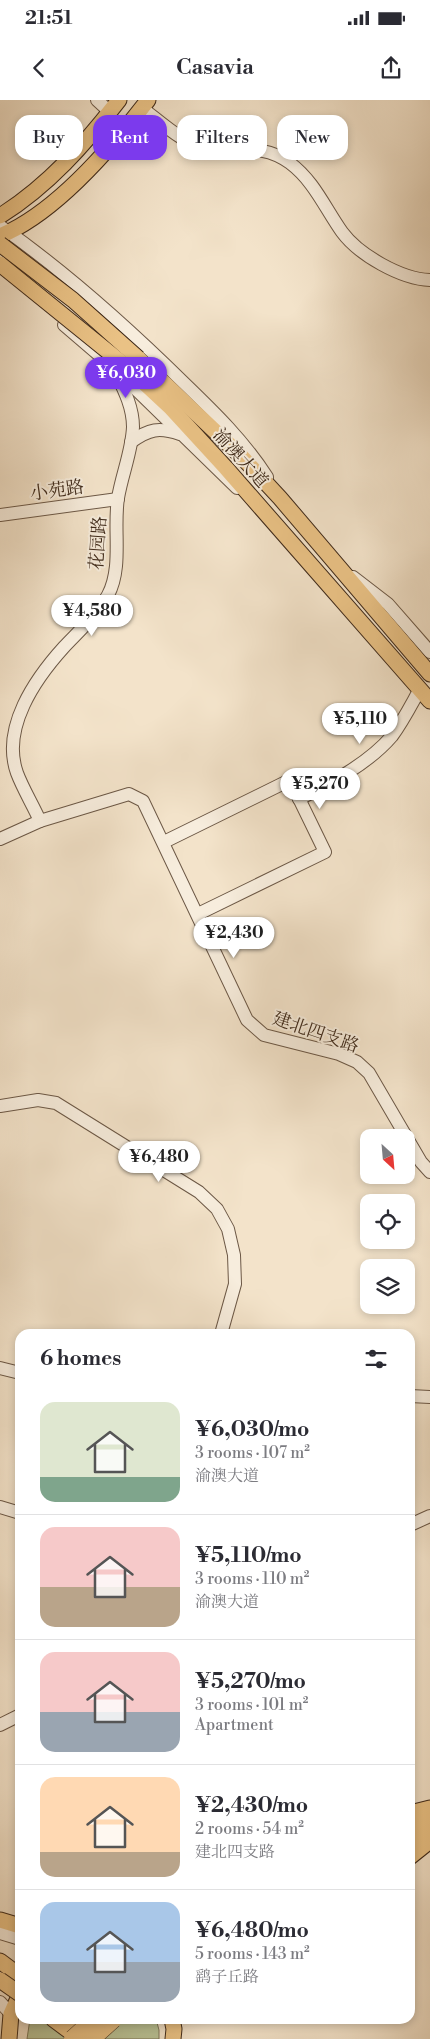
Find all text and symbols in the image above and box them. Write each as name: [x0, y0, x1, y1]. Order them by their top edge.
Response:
text: 21:51: [25, 6, 72, 30]
icon: back: [25, 54, 53, 82]
text: Casavia: [176, 54, 254, 81]
icon: share: [377, 54, 405, 82]
chip: Buy: [15, 115, 83, 160]
chip: Rent: [93, 115, 167, 160]
chip: Filters: [177, 115, 267, 160]
chip: New: [277, 115, 348, 160]
pin: ¥6,030: [85, 356, 167, 399]
text: ¥6,030: [96, 363, 156, 383]
street label: 渝澳大道: [208, 424, 273, 493]
street label: 小苑路: [29, 475, 85, 506]
street label: 花园路: [85, 515, 112, 571]
pin: ¥4,580: [51, 594, 133, 637]
text: ¥4,580: [62, 601, 122, 621]
pin: ¥5,110: [319, 702, 401, 745]
text: ¥5,110: [333, 709, 387, 729]
pin: ¥5,270: [279, 768, 361, 810]
text: ¥5,270: [291, 774, 349, 794]
pin: ¥2,430: [193, 916, 275, 959]
text: ¥2,430: [204, 923, 264, 943]
street label: 建北四支路: [270, 1007, 362, 1058]
north arrow: [360, 1129, 415, 1184]
map controls: [360, 1129, 415, 1314]
pin: ¥6,480: [118, 1140, 200, 1183]
text: ¥6,480: [129, 1147, 189, 1167]
button: locate: [360, 1194, 415, 1249]
button: layers: [360, 1259, 415, 1314]
icon: filters: [362, 1345, 390, 1373]
text: 6 homes: [40, 1346, 121, 1372]
text: ¥6,030/mo: [195, 1417, 309, 1443]
icon: home: [80, 1422, 140, 1482]
text: 3 rooms · 107 m²: [195, 1443, 310, 1463]
text: 渝澳大道: [195, 1466, 259, 1486]
text: ¥5,110/mo: [195, 1543, 302, 1569]
icon: home: [80, 1547, 140, 1607]
text: 3 rooms · 110 m²: [195, 1569, 309, 1589]
text: 渝澳大道: [195, 1592, 259, 1612]
text: ¥5,270/mo: [195, 1669, 306, 1695]
icon: home: [80, 1672, 140, 1732]
text: 3 rooms · 101 m²: [195, 1695, 308, 1715]
text: Apartment: [195, 1715, 274, 1735]
text: ¥2,430/mo: [195, 1793, 308, 1819]
icon: home: [80, 1797, 140, 1857]
text: 2 rooms · 54 m²: [195, 1819, 304, 1839]
text: 建北四支路: [195, 1842, 275, 1862]
text: ¥6,480/mo: [195, 1918, 309, 1944]
icon: home: [80, 1922, 140, 1982]
text: 5 rooms · 143 m²: [195, 1944, 310, 1964]
text: 鹞子丘路: [195, 1967, 259, 1987]

